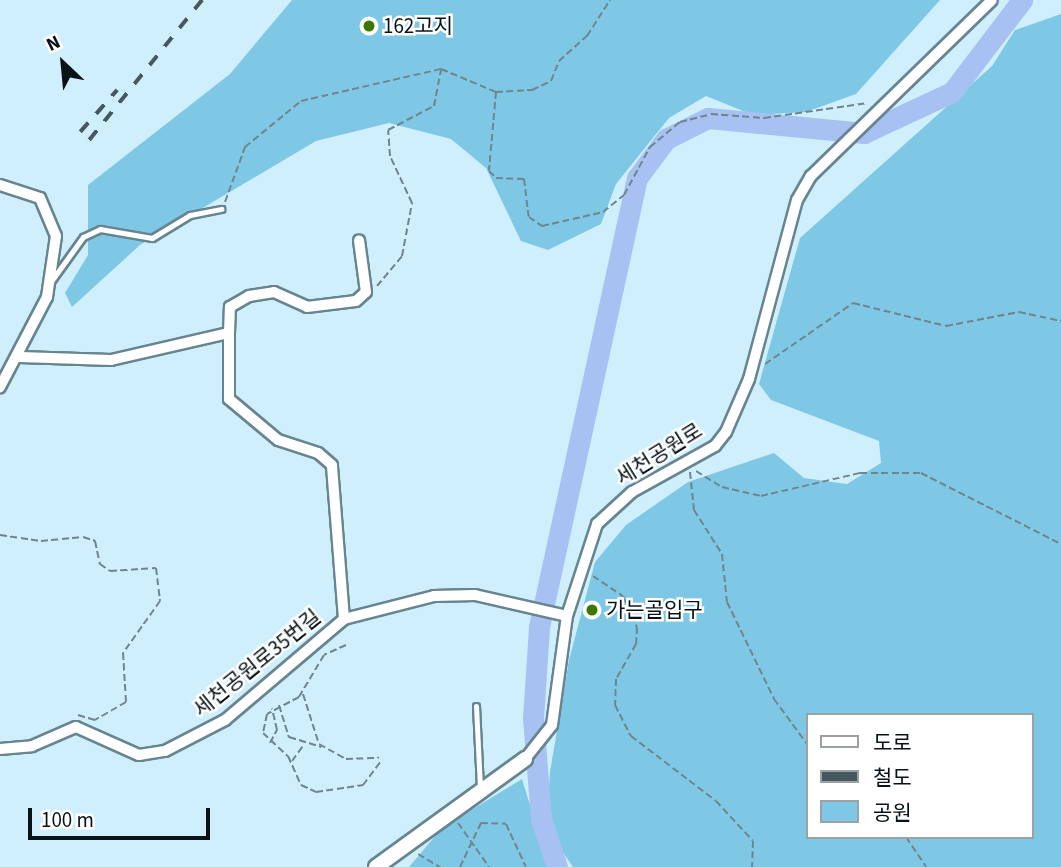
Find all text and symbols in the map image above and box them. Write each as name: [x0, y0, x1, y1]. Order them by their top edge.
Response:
place label: 162고지: [383, 13, 453, 39]
marker: 162고지: [361, 18, 377, 34]
north arrow: [28, 28, 98, 98]
text: N: [42, 29, 65, 59]
street label: 세천공원로: [611, 418, 707, 490]
place label: 가는골입구: [606, 597, 703, 623]
marker: 가는골입구: [584, 602, 600, 618]
street label: 세천공원로35번길: [188, 604, 326, 722]
legend: [806, 713, 1033, 839]
text: 도로: [873, 728, 912, 758]
text: 철도: [873, 763, 912, 793]
scale bar: [32, 794, 214, 838]
text: 공원: [873, 798, 912, 828]
text: 100 m: [41, 805, 94, 835]

